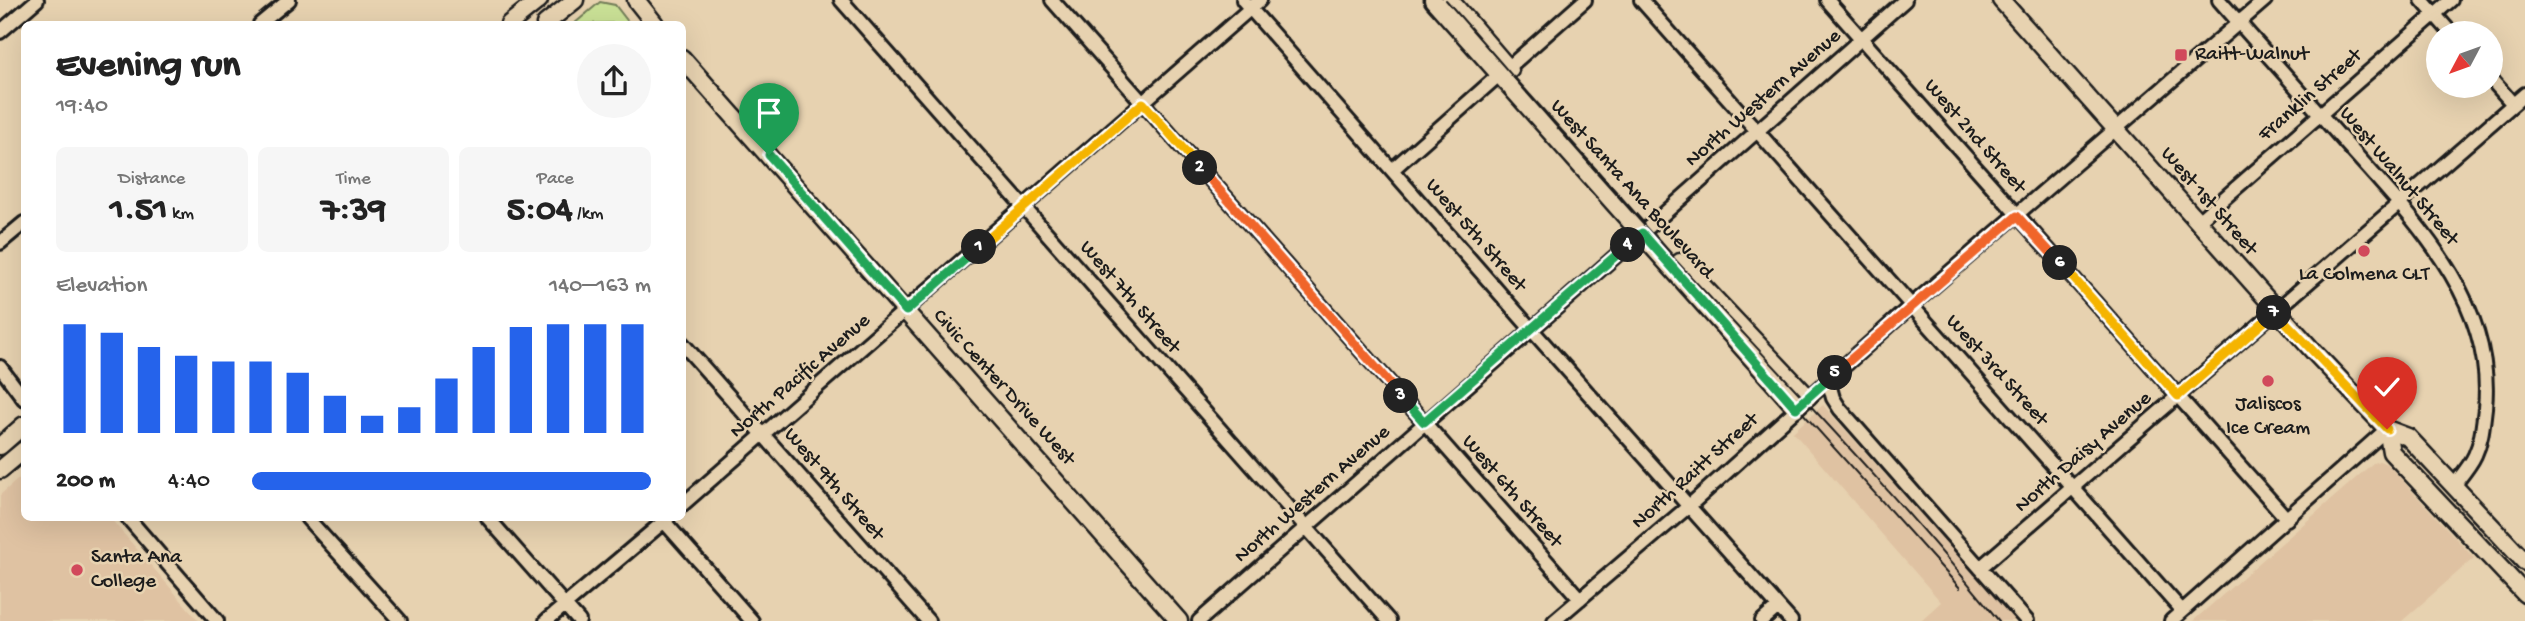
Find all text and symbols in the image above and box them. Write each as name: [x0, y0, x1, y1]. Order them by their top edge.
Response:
north arrow: [2426, 21, 2502, 98]
map controls: [2426, 21, 2503, 98]
street label: North Western Avenue: [1681, 24, 1848, 173]
place label: Raitt-Walnut: [2195, 43, 2311, 68]
street label: Franklin Street: [2253, 43, 2370, 149]
button: share: [577, 44, 651, 118]
text: Evening run: [56, 45, 240, 89]
marker: Raitt-Walnut: [2173, 47, 2189, 63]
street label: West 2nd Street: [1917, 75, 2032, 201]
pin: [739, 83, 799, 155]
text: 19:40: [56, 93, 108, 120]
icon: arrive: [750, 94, 788, 132]
street label: West Santa Ana Boulevard: [1544, 95, 1719, 286]
street label: West Walnut Street: [2333, 103, 2465, 253]
street label: West 1st Street: [2154, 143, 2264, 263]
pin: 2: [1182, 150, 1218, 186]
text: 2: [1195, 156, 1204, 179]
text: Distance: [118, 168, 185, 191]
text: Time: [336, 168, 371, 191]
text: Pace: [537, 168, 574, 191]
street label: West 5th Street: [1419, 174, 1533, 300]
text: 1.51: [110, 191, 167, 232]
text: 7:39: [321, 191, 386, 232]
text: 5:04: [507, 191, 573, 232]
text: km: [167, 203, 194, 226]
text: /km: [573, 203, 604, 226]
pin: 4: [1610, 228, 1646, 262]
pin: 1: [962, 230, 996, 264]
text: 4: [1623, 233, 1632, 256]
text: 1: [975, 235, 982, 258]
street label: West 7th Street: [1073, 236, 1187, 362]
marker: La Colmena CLT: [2356, 243, 2372, 259]
pin: 6: [2042, 246, 2078, 280]
text: 6: [2055, 251, 2064, 274]
place label: La Colmena CLT: [2299, 263, 2430, 288]
text: Elevation: [56, 273, 147, 300]
text: 140–163 m: [549, 273, 651, 300]
pin: 7: [2256, 296, 2292, 330]
text: 7: [2269, 301, 2278, 324]
street label: Civic Center Drive West: [926, 305, 1081, 473]
street label: North Pacific Avenue: [726, 308, 877, 445]
street label: West 3rd Street: [1939, 310, 2054, 434]
pin: 5: [1818, 356, 1853, 390]
pin: [2357, 357, 2417, 429]
text: 5: [1830, 361, 1840, 384]
icon: check: [2368, 368, 2406, 406]
marker: Jaliscos Ice Cream: [2260, 373, 2276, 389]
pin: 3: [1384, 378, 1418, 414]
text: 3: [1396, 384, 1405, 407]
street label: North Daisy Avenue: [2011, 386, 2158, 519]
place label: Jaliscos Ice Cream: [2226, 393, 2310, 442]
street label: North Raitt Street: [1627, 407, 1766, 536]
street label: North Western Avenue: [1230, 420, 1397, 569]
street label: West 9th Street: [777, 423, 890, 548]
street label: West 6th Street: [1455, 430, 1568, 555]
text: 200 m: [56, 468, 115, 495]
text: 4:40: [168, 468, 210, 495]
place label: Santa Ana College: [91, 546, 183, 595]
marker: Santa Ana College: [69, 562, 85, 578]

